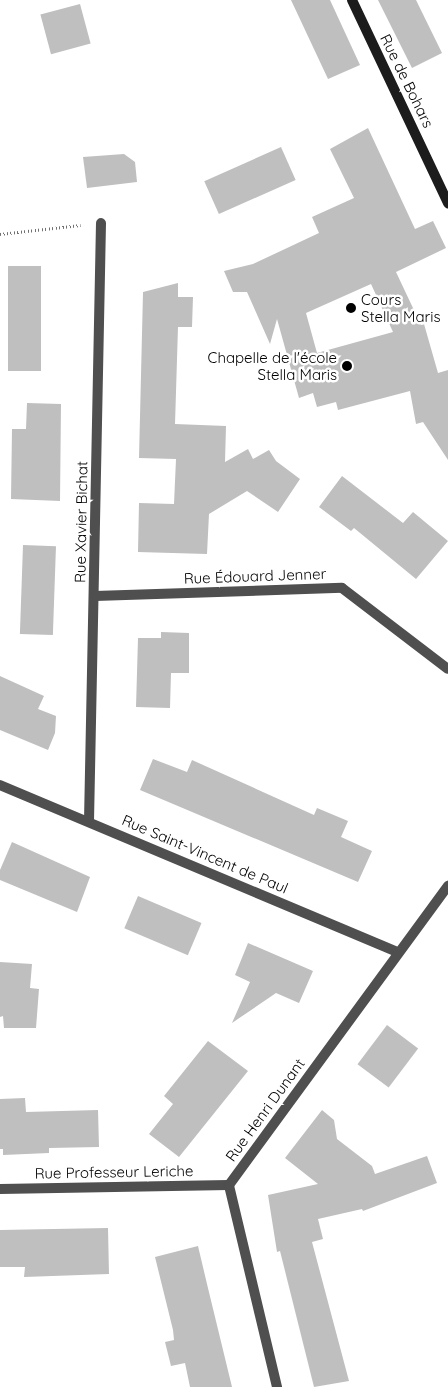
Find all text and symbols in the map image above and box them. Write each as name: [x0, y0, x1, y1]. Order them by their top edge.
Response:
street label: Rue de Bohars: [377, 31, 437, 131]
place label: Cours Stella Maris: [361, 290, 441, 325]
marker: Cours Stella Maris: [345, 302, 357, 314]
place label: Chapelle de l'école Stella Maris: [208, 348, 337, 383]
marker: Chapelle de l'école Stella Maris: [341, 360, 353, 372]
street label: Rue Xavier Bichat: [71, 461, 91, 583]
street label: Rue Édouard Jenner: [183, 565, 327, 587]
street label: Rue Saint-Vincent de Paul: [119, 811, 291, 897]
street label: Rue Henri Dunant: [222, 1055, 308, 1165]
street label: Rue Professeur Leriche: [34, 1162, 194, 1182]

